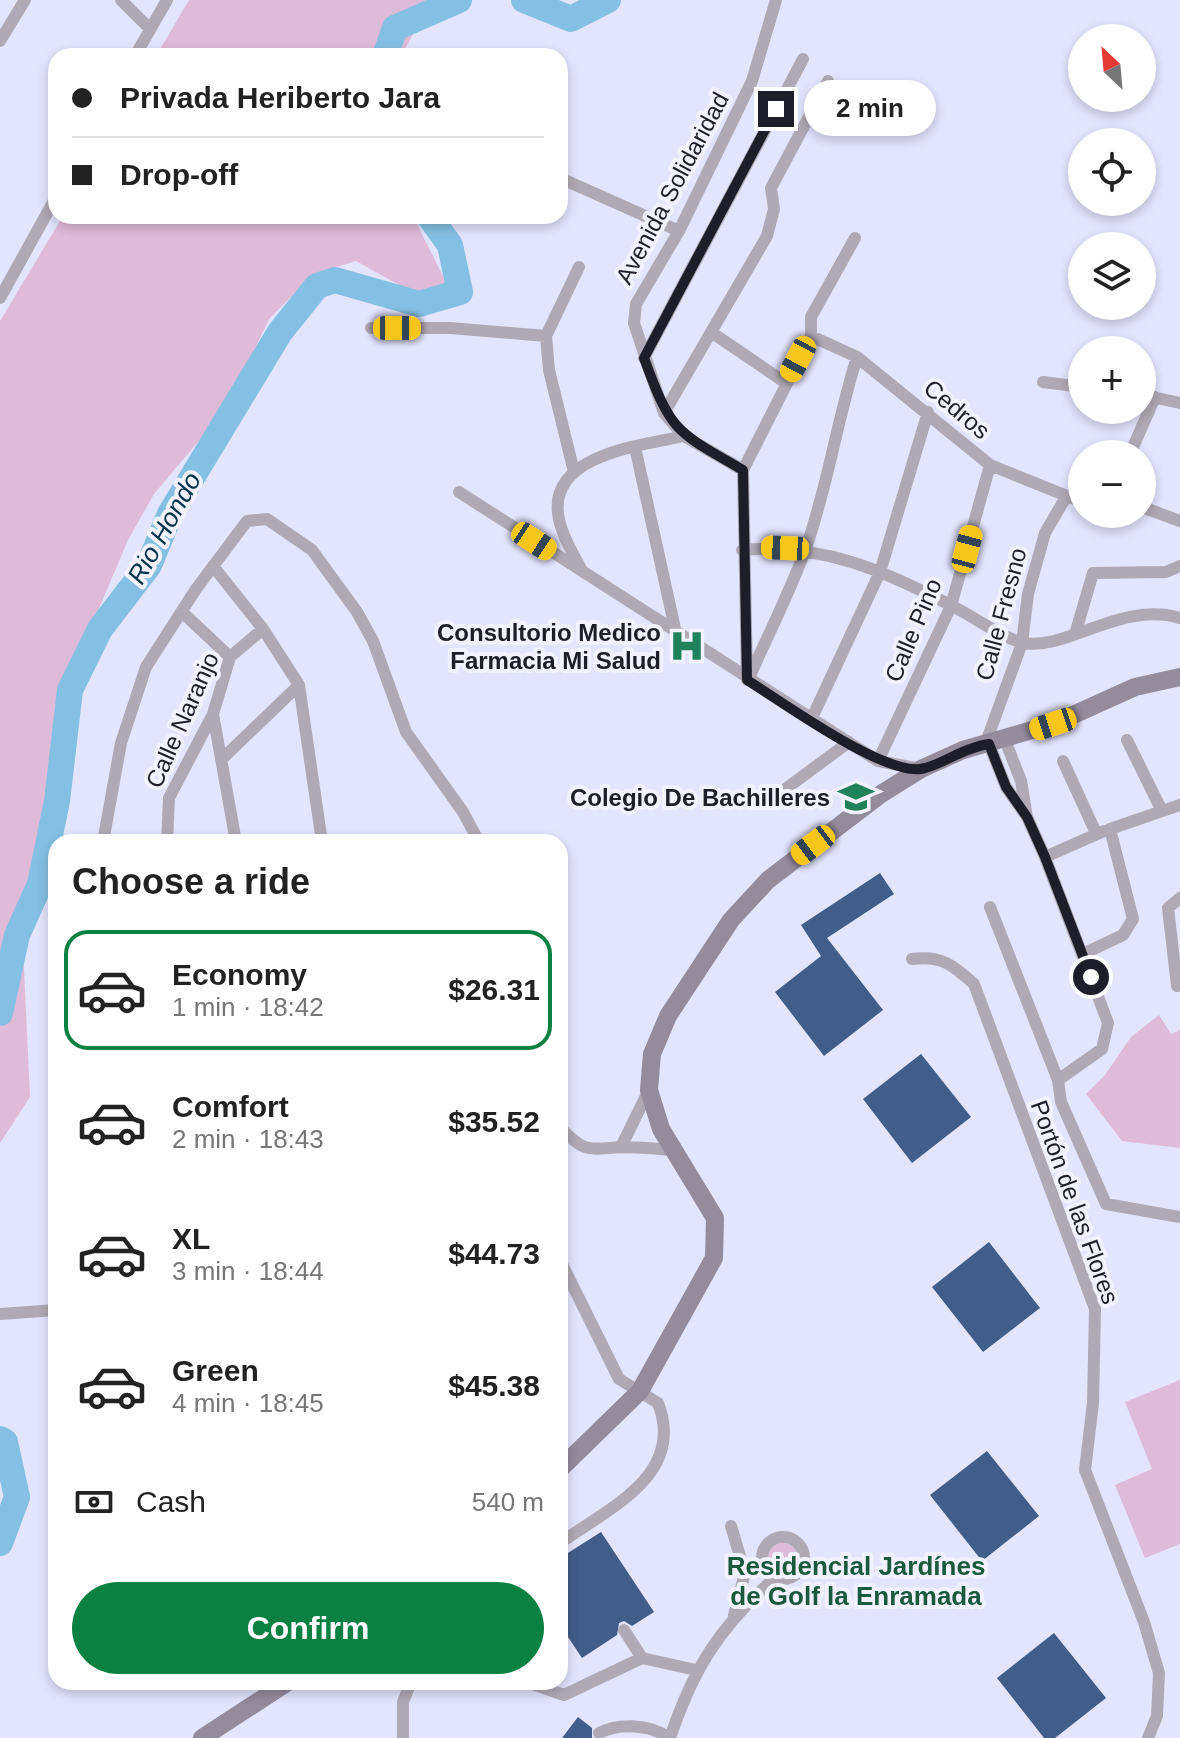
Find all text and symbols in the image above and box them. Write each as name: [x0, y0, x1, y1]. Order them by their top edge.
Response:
north arrow: [1068, 24, 1156, 112]
map controls: [1068, 24, 1156, 528]
text: Privada Heriberto Jara: [120, 81, 440, 114]
callout: 2 min: [804, 81, 936, 137]
street label: Avenida Solidaridad: [610, 88, 734, 288]
route end: [758, 91, 794, 127]
text: 2 min: [836, 93, 904, 123]
button: locate: [1068, 128, 1156, 216]
text: Drop-off: [120, 158, 238, 191]
button: layers: [1068, 232, 1156, 320]
car: [373, 316, 421, 340]
car: [776, 332, 820, 386]
button: +: [1068, 336, 1156, 424]
street label: Cedros: [919, 374, 995, 444]
button: −: [1068, 440, 1156, 528]
water label: Rio Hondo: [121, 467, 207, 589]
car: [507, 518, 561, 564]
car: [949, 523, 985, 575]
car: [761, 535, 809, 561]
street label: Calle Fresno: [970, 545, 1032, 683]
street label: Calle Pino: [879, 574, 947, 686]
place label: Consultorio Medico Farmacia Mi Salud: [437, 619, 661, 674]
hospital icon: Consultorio Medico Farmacia Mi Salud: [668, 627, 706, 665]
street label: Calle Naranjo: [140, 648, 224, 792]
car: [1026, 705, 1080, 743]
school or university icon: Colegio De Bachilleres: [837, 778, 875, 816]
place label: Colegio De Bachilleres: [570, 784, 830, 811]
car: [787, 821, 839, 869]
text: Choose a ride: [72, 861, 310, 902]
icon: car: [76, 954, 148, 1026]
text: Economy: [172, 958, 307, 991]
route start: [1073, 959, 1109, 995]
text: $26.31: [448, 973, 540, 1006]
text: 1 min · 18:42: [172, 992, 324, 1022]
icon: car: [76, 1086, 148, 1158]
text: Comfort: [172, 1090, 289, 1123]
street label: Portón de las Flores: [1026, 1096, 1124, 1308]
text: $35.52: [448, 1105, 540, 1138]
text: 2 min · 18:43: [172, 1124, 324, 1154]
icon: car: [76, 1218, 148, 1290]
text: XL: [172, 1222, 210, 1255]
text: $44.73: [448, 1237, 540, 1270]
text: 3 min · 18:44: [172, 1256, 324, 1286]
icon: car: [76, 1350, 148, 1422]
text: Green: [172, 1354, 259, 1387]
text: $45.38: [448, 1369, 540, 1402]
text: 4 min · 18:45: [172, 1388, 324, 1418]
icon: cash: [72, 1480, 116, 1524]
text: Cash: [136, 1485, 206, 1518]
text: 540 m: [472, 1487, 544, 1517]
district label: Residencial Jardínes de Golf la Enramada: [727, 1551, 985, 1611]
button: Confirm: [72, 1582, 544, 1674]

